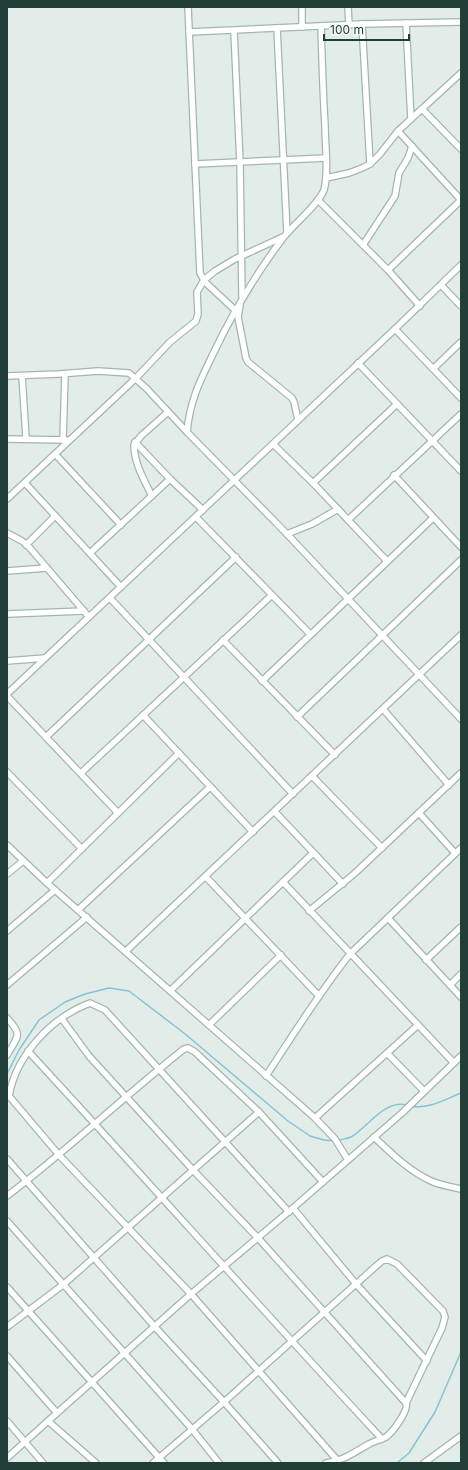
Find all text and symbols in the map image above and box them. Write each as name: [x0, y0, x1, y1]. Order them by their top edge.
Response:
scale bar: [324, 16, 409, 42]
text: 100 m: [330, 22, 364, 37]

